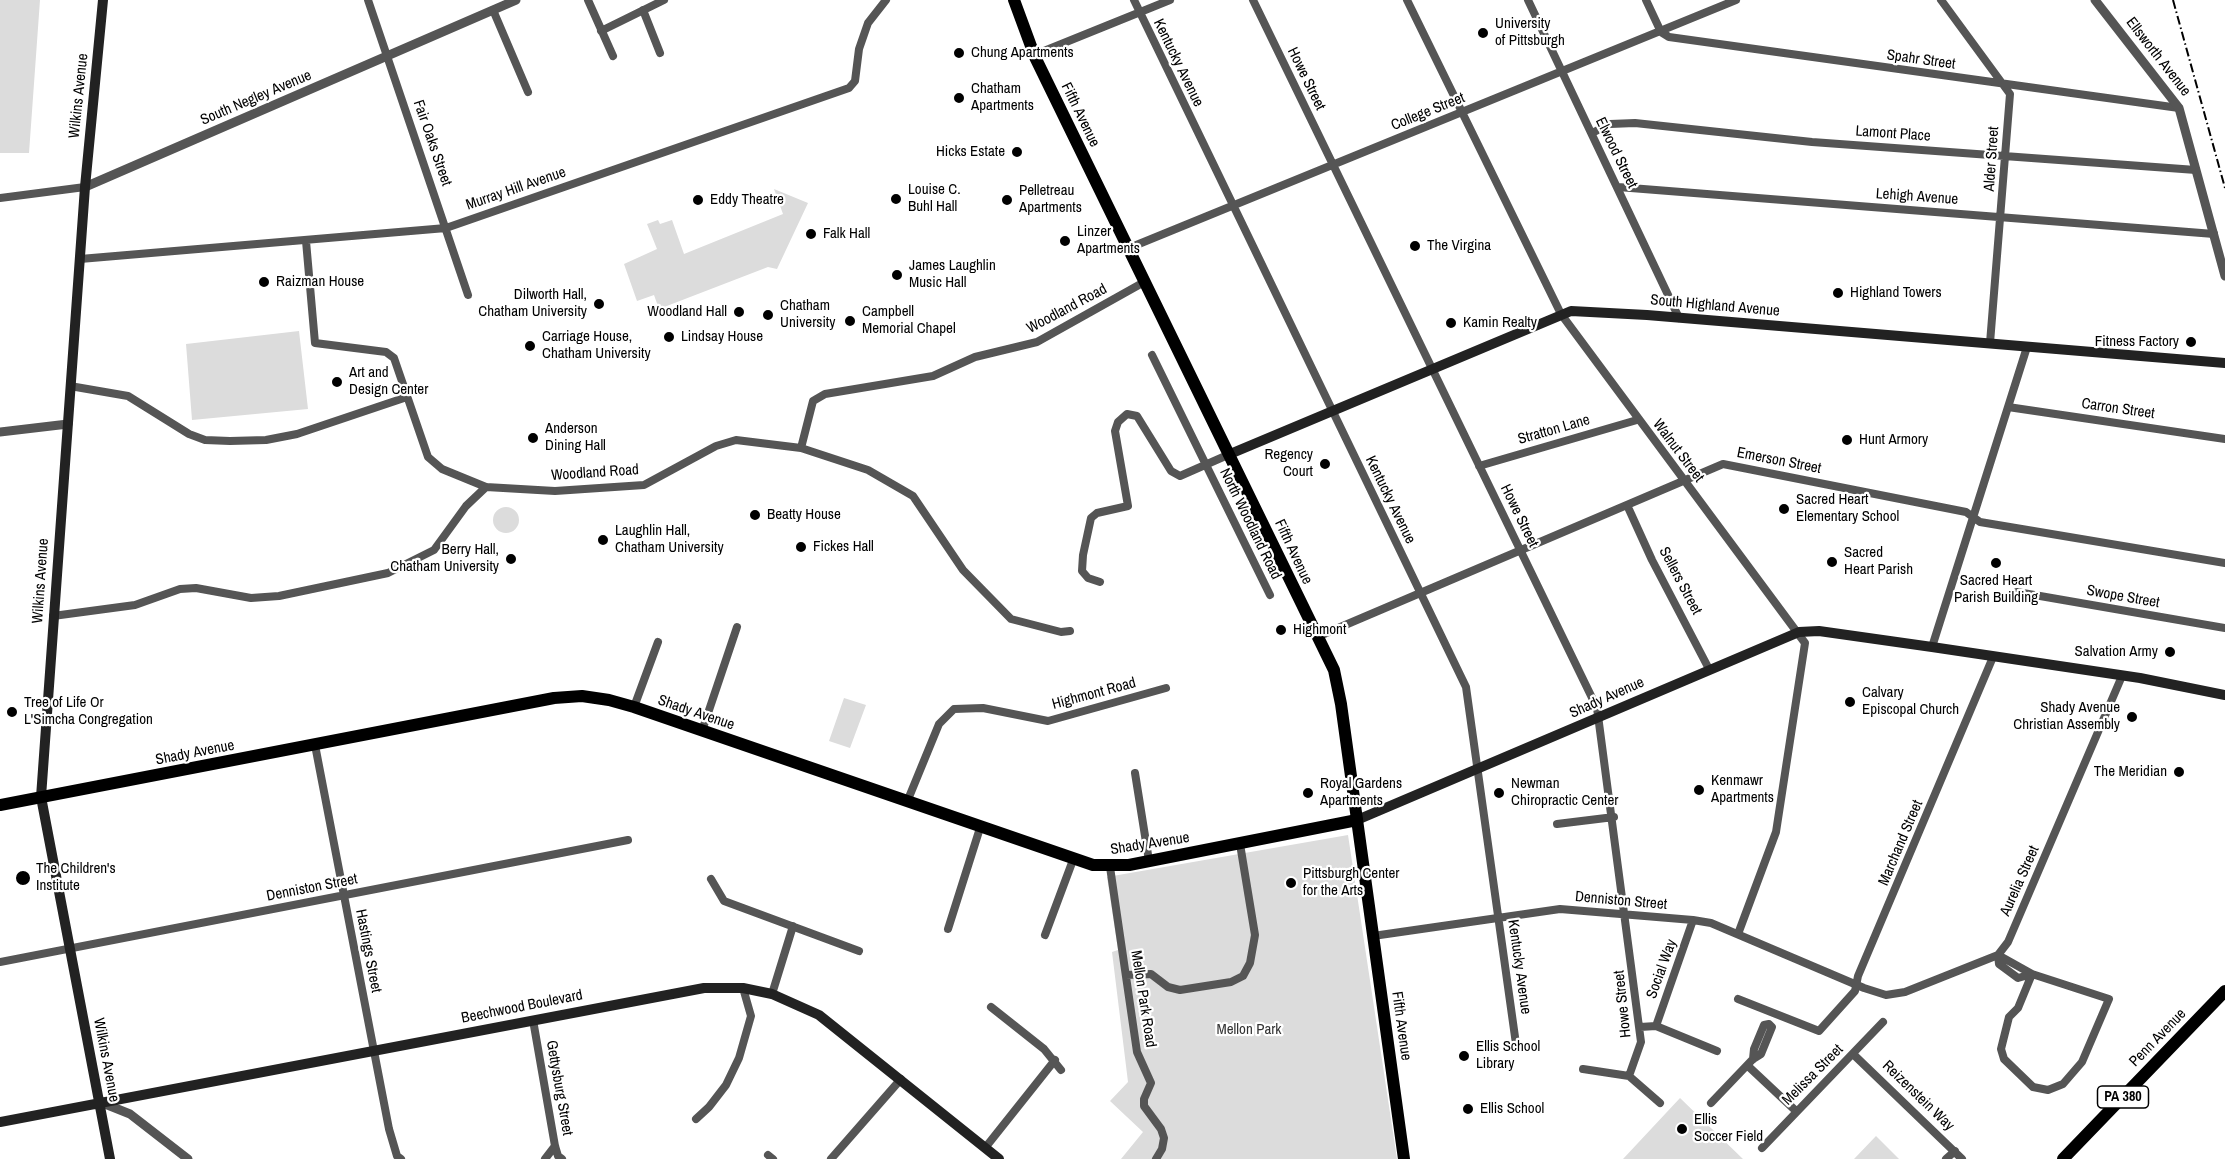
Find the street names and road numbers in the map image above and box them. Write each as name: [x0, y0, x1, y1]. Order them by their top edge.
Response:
street label: Ellsworth Avenue: [2122, 14, 2194, 100]
street label: Kentucky Avenue: [1149, 16, 1207, 110]
street label: Howe Street: [1283, 45, 1329, 113]
street label: Spahr Street: [1886, 46, 1956, 74]
street label: Wilkins Avenue: [66, 53, 92, 139]
street label: South Negley Avenue: [198, 67, 314, 129]
street label: Fifth Avenue: [1057, 80, 1103, 150]
street label: College Street: [1388, 89, 1468, 135]
street label: Fair Oaks Street: [409, 98, 455, 188]
street label: Elwood Street: [1591, 115, 1641, 191]
street label: Lamont Place: [1855, 122, 1931, 146]
street label: Alder Street: [1981, 126, 2003, 192]
street label: Murray Hill Avenue: [464, 164, 568, 214]
street label: Lehigh Avenue: [1875, 185, 1959, 209]
street label: Woodland Road: [1024, 280, 1110, 338]
street label: South Highland Avenue: [1650, 291, 1780, 321]
street label: Carron Street: [2080, 395, 2156, 423]
street label: Stratton Lane: [1516, 411, 1592, 449]
street label: Walnut Street: [1649, 416, 1707, 486]
street label: Emerson Street: [1735, 444, 1823, 478]
street label: Kentucky Avenue: [1361, 453, 1419, 547]
street label: Woodland Road: [550, 461, 640, 485]
street label: North Woodland Road: [1215, 465, 1285, 583]
street label: Howe Street: [1496, 482, 1542, 550]
street label: Fifth Avenue: [1270, 517, 1316, 587]
street label: Wilkins Avenue: [29, 538, 53, 624]
street label: Sellers Street: [1655, 544, 1705, 618]
street label: Swope Street: [2085, 582, 2161, 612]
street label: Highmont Road: [1050, 674, 1138, 714]
street label: Shady Avenue: [1567, 674, 1647, 722]
street label: Shady Avenue: [655, 692, 737, 734]
street label: Shady Avenue: [154, 737, 236, 769]
street label: Marchand Street: [1875, 798, 1927, 888]
street label: Shady Avenue: [1109, 829, 1191, 859]
street label: Aurelia Street: [1996, 843, 2044, 919]
street label: Denniston Street: [265, 870, 359, 906]
street label: Denniston Street: [1574, 888, 1668, 914]
street label: Hastings Street: [351, 908, 385, 994]
street label: Kentucky Avenue: [1503, 918, 1535, 1016]
street label: Social Way: [1643, 937, 1681, 1001]
street label: Mellon Park Road: [1126, 949, 1160, 1049]
street label: Howe Street: [1611, 969, 1635, 1039]
street label: Beechwood Boulevard: [460, 986, 584, 1028]
street label: Fifth Avenue: [1387, 990, 1415, 1062]
street label: Penn Avenue: [2126, 1005, 2190, 1071]
street label: Wilkins Avenue: [89, 1016, 123, 1104]
street label: Gettysburg Street: [542, 1039, 576, 1137]
street label: Melissa Street: [1779, 1041, 1847, 1109]
street label: Reizenstein Way: [1878, 1057, 1958, 1135]
road number: PA 380: [2098, 1086, 2148, 1108]

